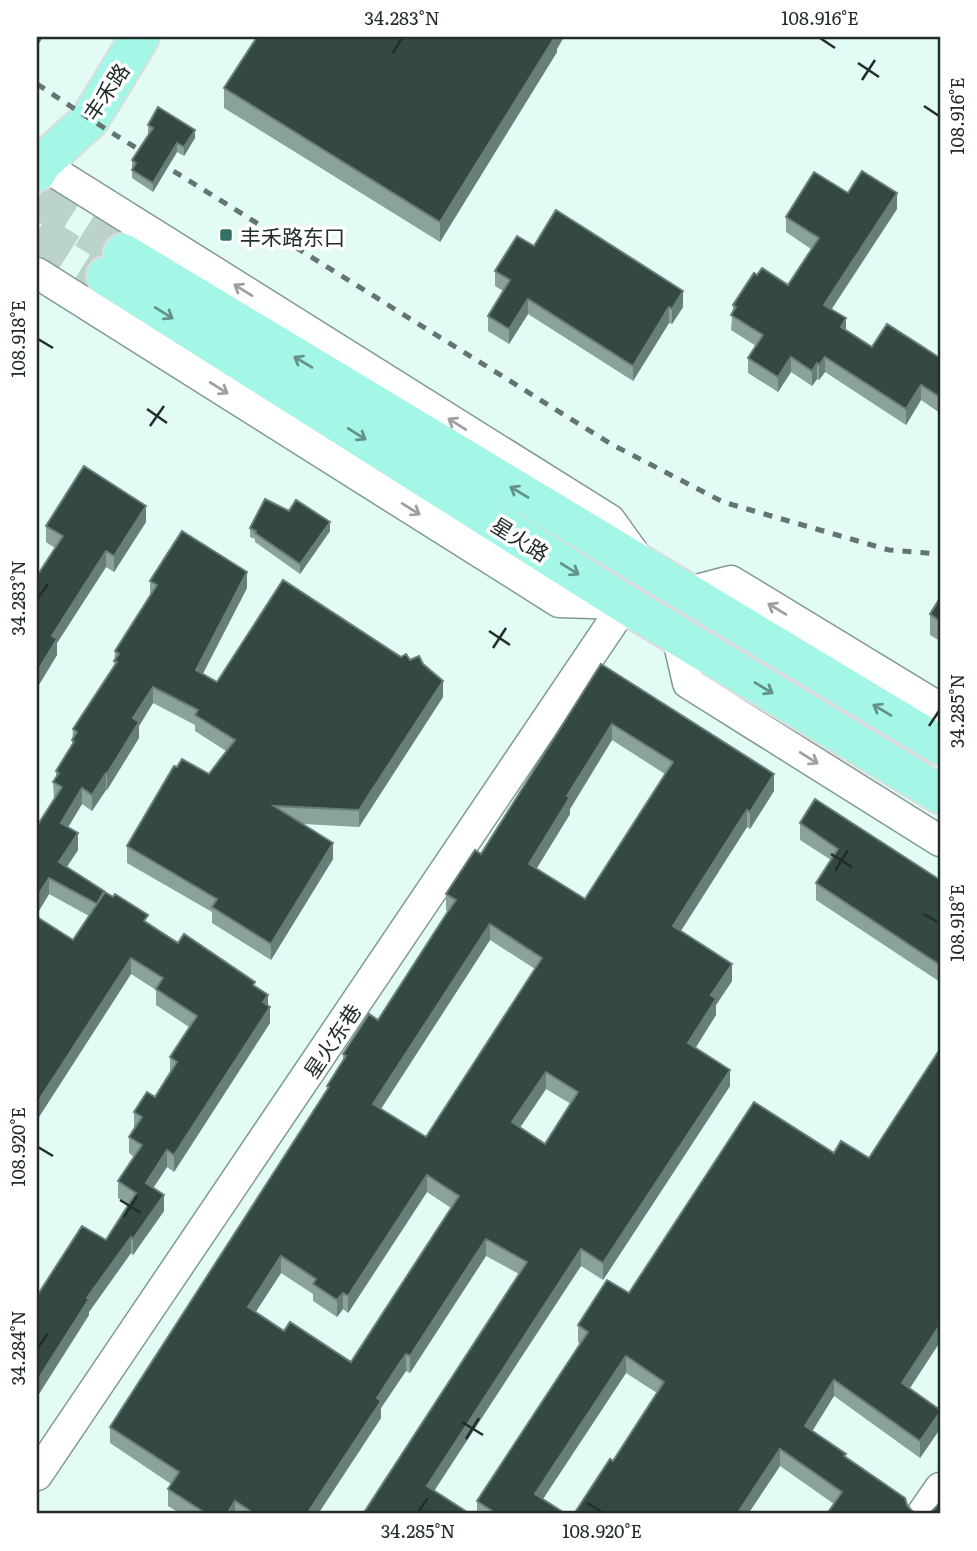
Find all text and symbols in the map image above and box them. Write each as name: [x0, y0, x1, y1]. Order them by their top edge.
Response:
text: 34.283°N: [364, 4, 440, 31]
text: 108.916°E: [781, 4, 859, 31]
street label: 丰禾路: [75, 56, 135, 126]
text: 108.916°E: [943, 77, 970, 155]
place label: 丰禾路东口: [240, 220, 345, 251]
marker: 丰禾路东口: [218, 227, 234, 243]
one-way arrow: [234, 283, 253, 298]
text: 108.918°E: [4, 300, 31, 378]
one-way arrow: [154, 306, 174, 320]
one-way arrow: [293, 355, 313, 369]
one-way arrow: [209, 380, 228, 395]
one-way arrow: [447, 417, 467, 431]
one-way arrow: [346, 428, 366, 442]
one-way arrow: [509, 485, 529, 499]
one-way arrow: [401, 502, 421, 516]
street label: 星火路: [486, 508, 556, 568]
text: 34.283°N: [4, 560, 31, 636]
one-way arrow: [559, 562, 579, 576]
one-way arrow: [768, 602, 788, 616]
text: 34.285°N: [943, 674, 970, 748]
one-way arrow: [753, 681, 773, 695]
one-way arrow: [872, 703, 892, 717]
one-way arrow: [798, 752, 818, 766]
text: 108.918°E: [943, 884, 970, 962]
street label: 星火东巷: [295, 997, 367, 1083]
text: 108.920°E: [4, 1107, 31, 1187]
text: 34.284°N: [4, 1310, 31, 1386]
text: 34.285°N: [381, 1517, 455, 1544]
text: 108.920°E: [562, 1517, 642, 1544]

